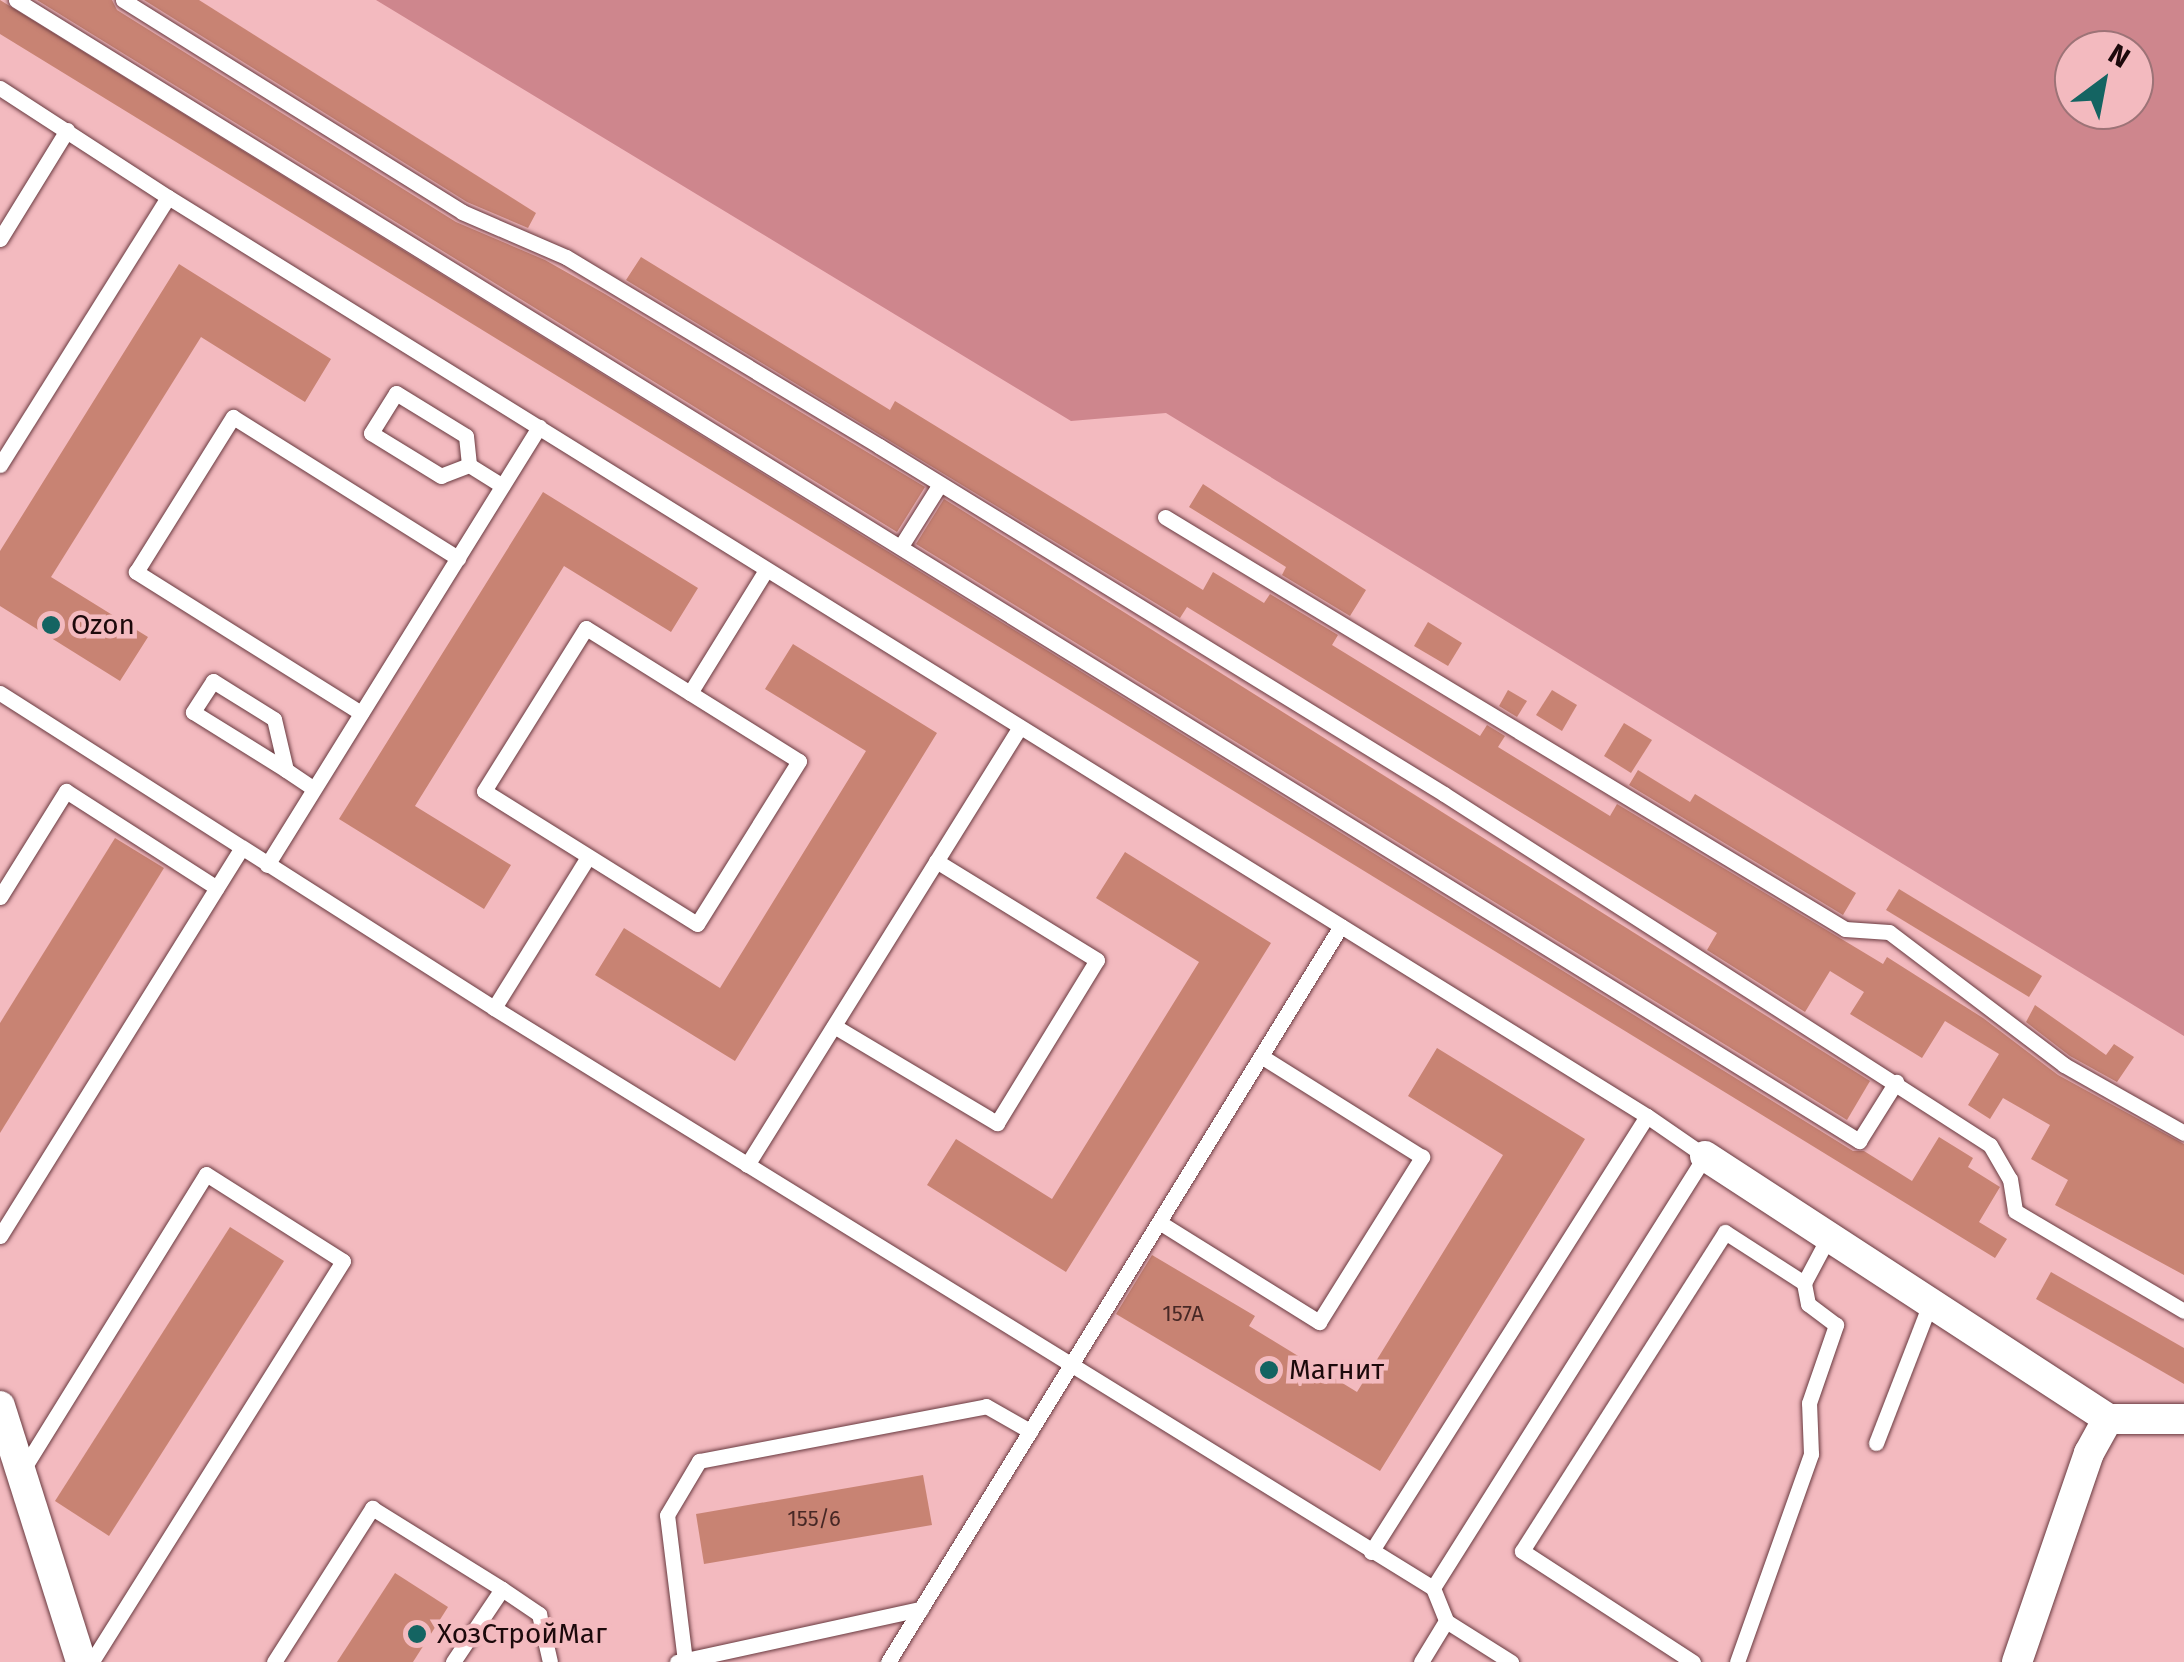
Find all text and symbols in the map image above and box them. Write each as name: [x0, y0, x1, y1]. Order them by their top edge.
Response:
north arrow: [2054, 30, 2154, 130]
text: N: [2102, 37, 2136, 75]
place label: Ozon: [71, 608, 135, 642]
marker: Ozon: [40, 614, 62, 636]
house number: 157А: [1162, 1301, 1204, 1327]
place label: Магнит: [1289, 1353, 1384, 1387]
marker: Магнит: [1258, 1359, 1280, 1381]
house number: 155/6: [787, 1506, 841, 1532]
place label: ХозСтройМаг: [437, 1617, 607, 1651]
marker: ХозСтройМаг: [406, 1623, 428, 1645]

